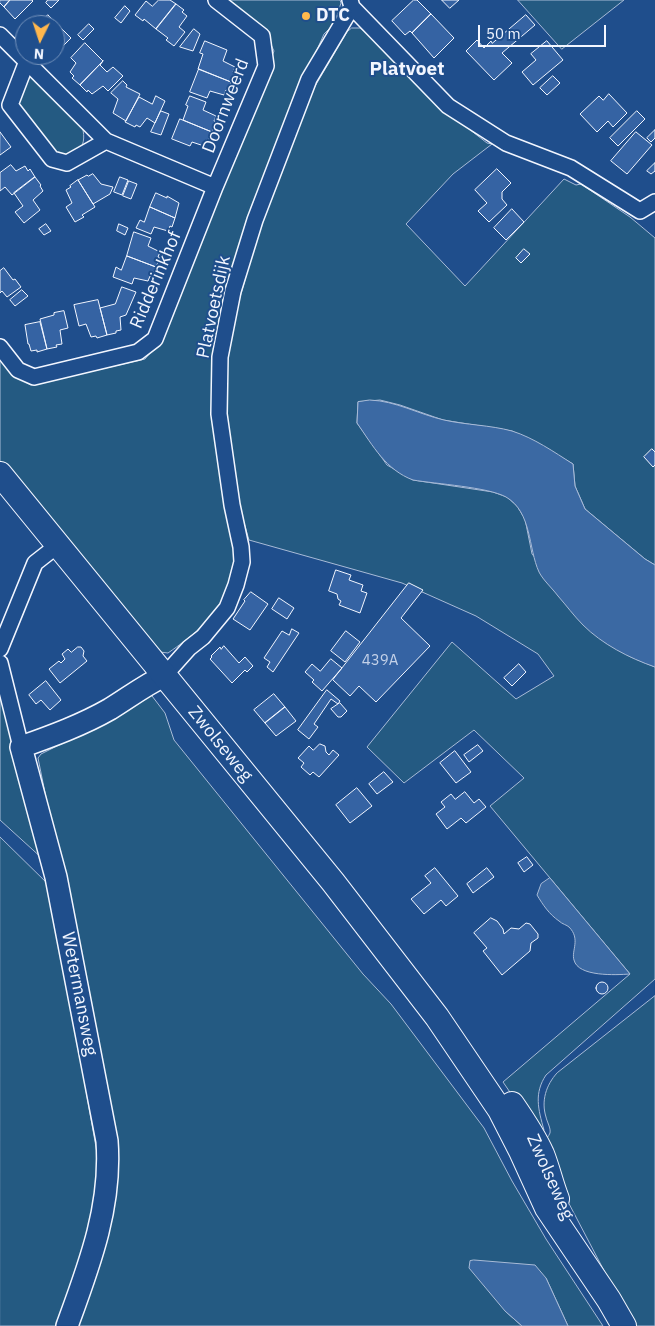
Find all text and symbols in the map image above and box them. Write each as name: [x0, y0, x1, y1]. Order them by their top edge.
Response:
place label: DTC: [316, 5, 350, 27]
marker: DTC: [300, 10, 312, 22]
north arrow: [15, 15, 65, 65]
scale bar: [480, 15, 608, 47]
text: 50 m: [486, 24, 521, 43]
text: N: [33, 45, 45, 63]
street label: Doornweerd: [198, 56, 254, 156]
district label: Platvoet: [370, 59, 444, 81]
street label: Ridderinkhof: [126, 228, 186, 332]
street label: Platvoetsdijk: [193, 254, 235, 360]
house number: 439A: [362, 652, 398, 670]
street label: Zwolseweg: [183, 702, 257, 786]
street label: Wetermansweg: [56, 930, 102, 1058]
street label: Zwolseweg: [522, 1131, 578, 1223]

